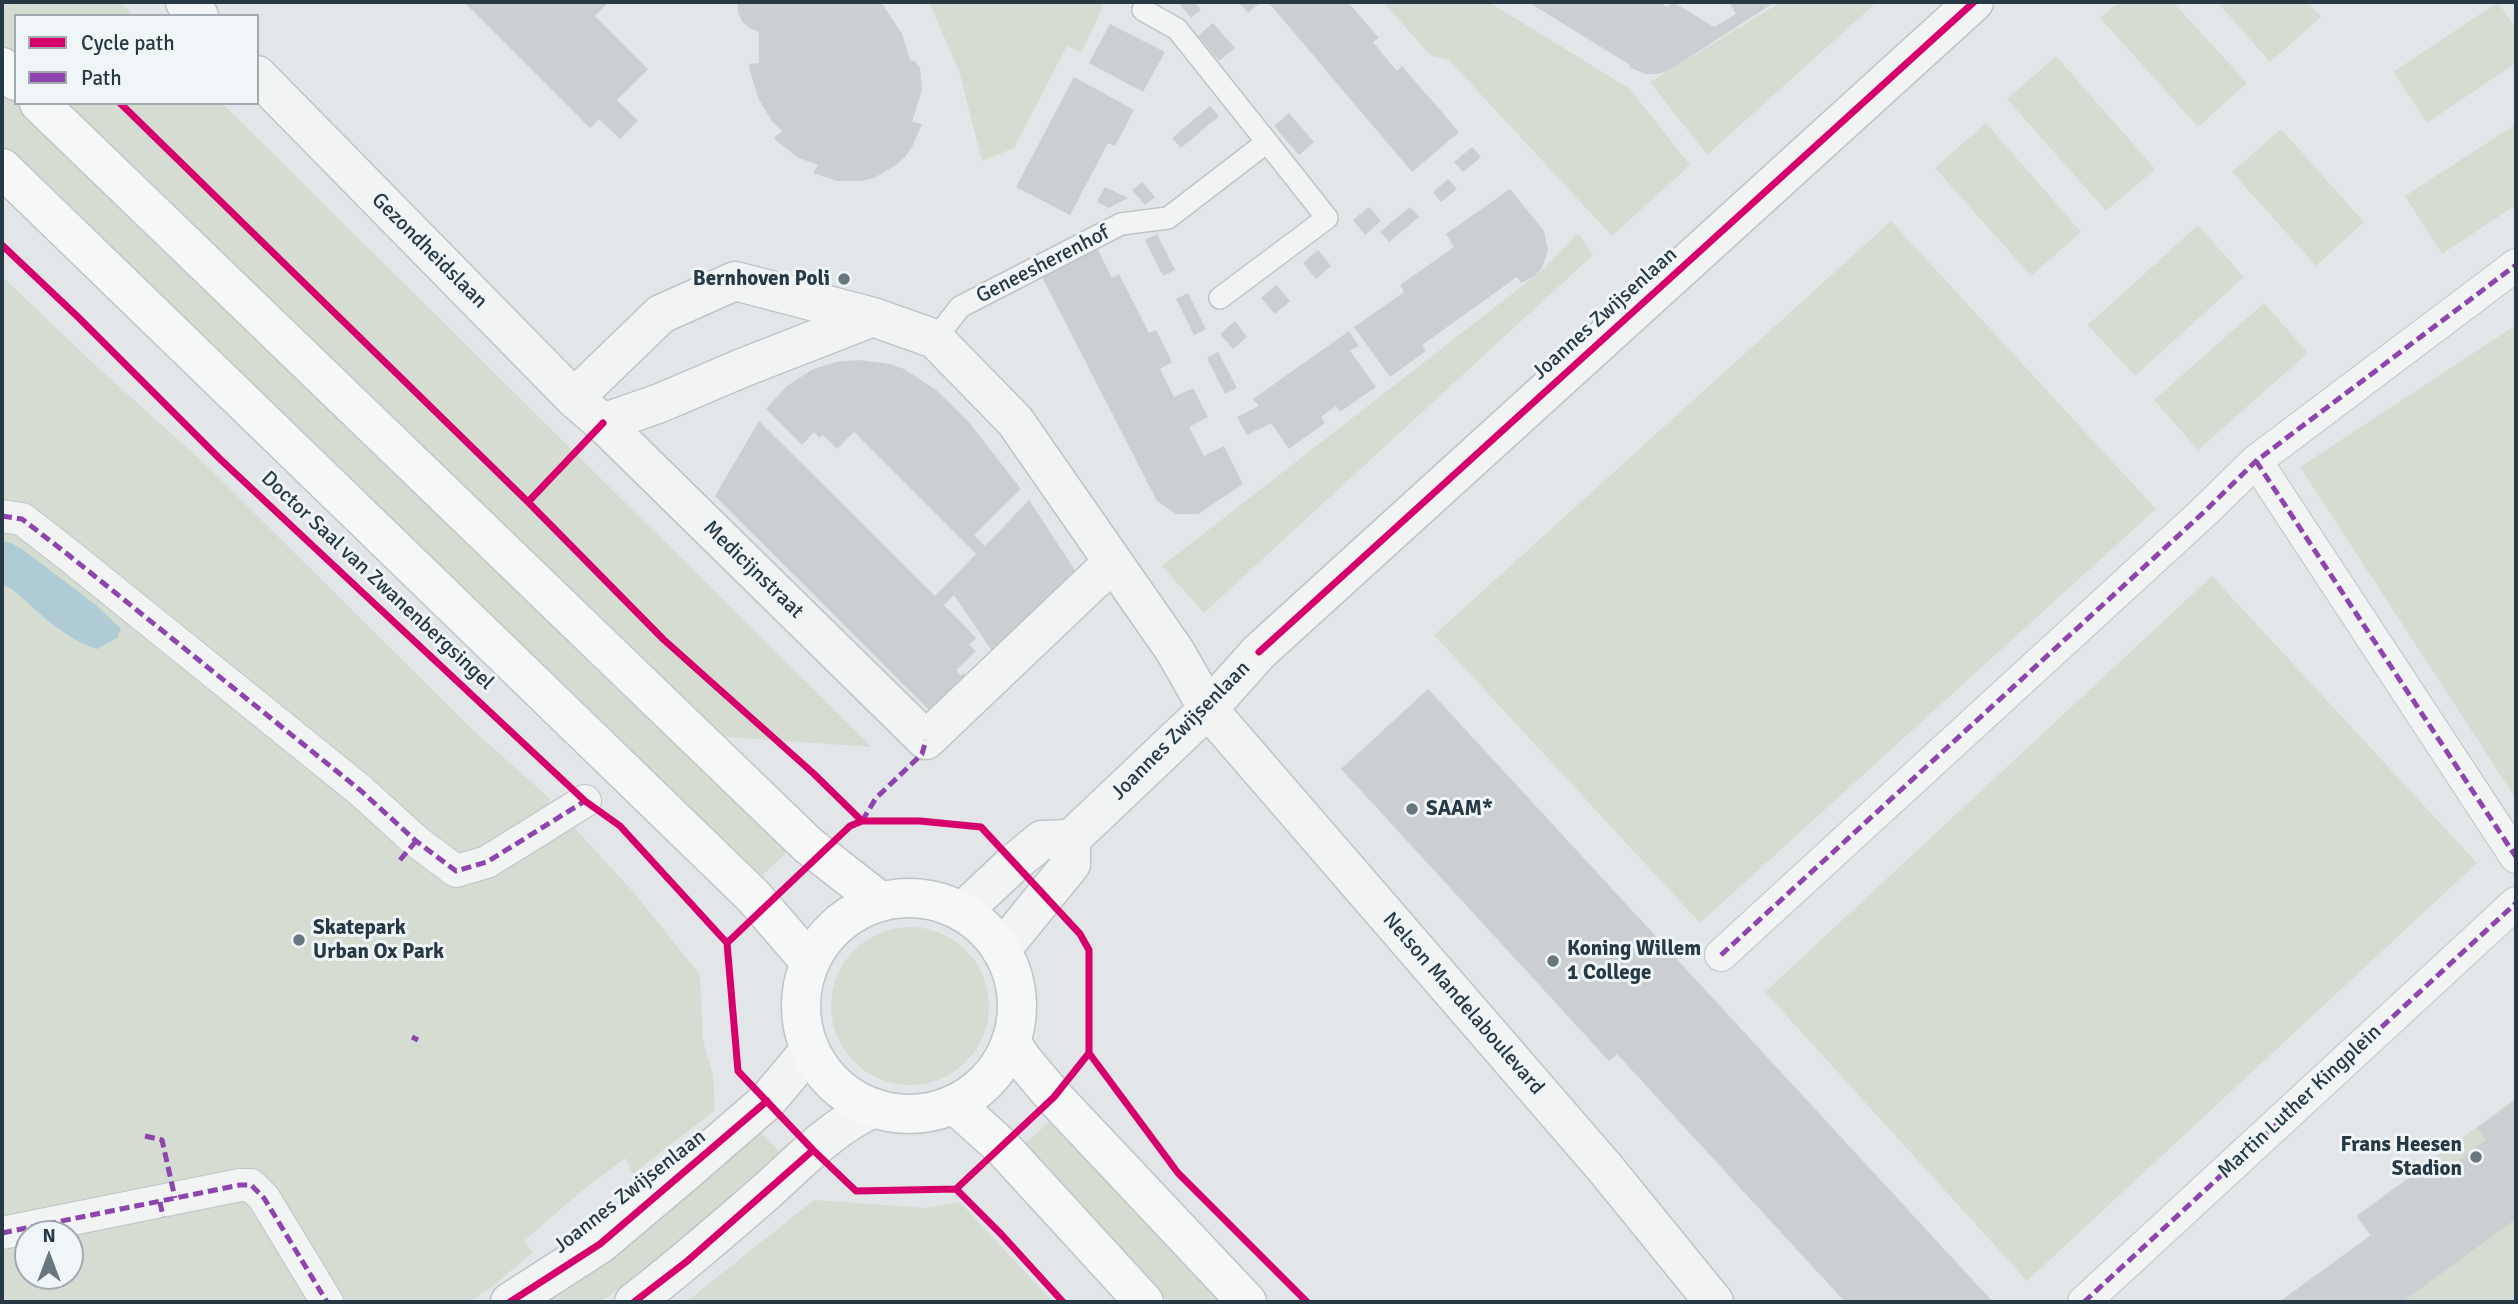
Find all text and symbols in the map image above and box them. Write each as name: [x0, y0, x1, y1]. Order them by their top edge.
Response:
legend: [14, 14, 259, 105]
text: Cycle path: [81, 30, 175, 56]
text: Path: [81, 65, 122, 91]
street label: Gezondheidslaan: [366, 188, 492, 314]
street label: Geneesherenhof: [972, 221, 1114, 309]
street label: Joannes Zwijsenlaan: [1527, 242, 1683, 386]
place label: Bernhoven Poli: [693, 266, 830, 292]
marker: Bernhoven Poli: [836, 271, 852, 287]
street label: Doctor Saal van Zwanenbergsingel: [255, 466, 499, 696]
street label: Medicijnstraat: [698, 516, 808, 624]
street label: Joannes Zwijsenlaan: [1106, 656, 1256, 806]
place label: SAAM*: [1426, 796, 1493, 822]
marker: SAAM*: [1404, 801, 1420, 817]
street label: Nelson Mandelaboulevard: [1377, 908, 1549, 1100]
place label: Skatepark Urban Ox Park: [313, 915, 444, 965]
marker: Skatepark Urban Ox Park: [291, 932, 307, 948]
place label: Koning Willem 1 College: [1567, 936, 1701, 986]
marker: Koning Willem 1 College: [1545, 953, 1561, 969]
street label: Martin Luther Kingplein: [2213, 1020, 2387, 1184]
street label: Joannes Zwijsenlaan: [549, 1125, 711, 1259]
place label: Frans Heesen Stadion: [2340, 1132, 2462, 1182]
marker: Frans Heesen Stadion: [2468, 1149, 2484, 1165]
north arrow: [14, 1220, 84, 1290]
text: N: [42, 1224, 56, 1248]

